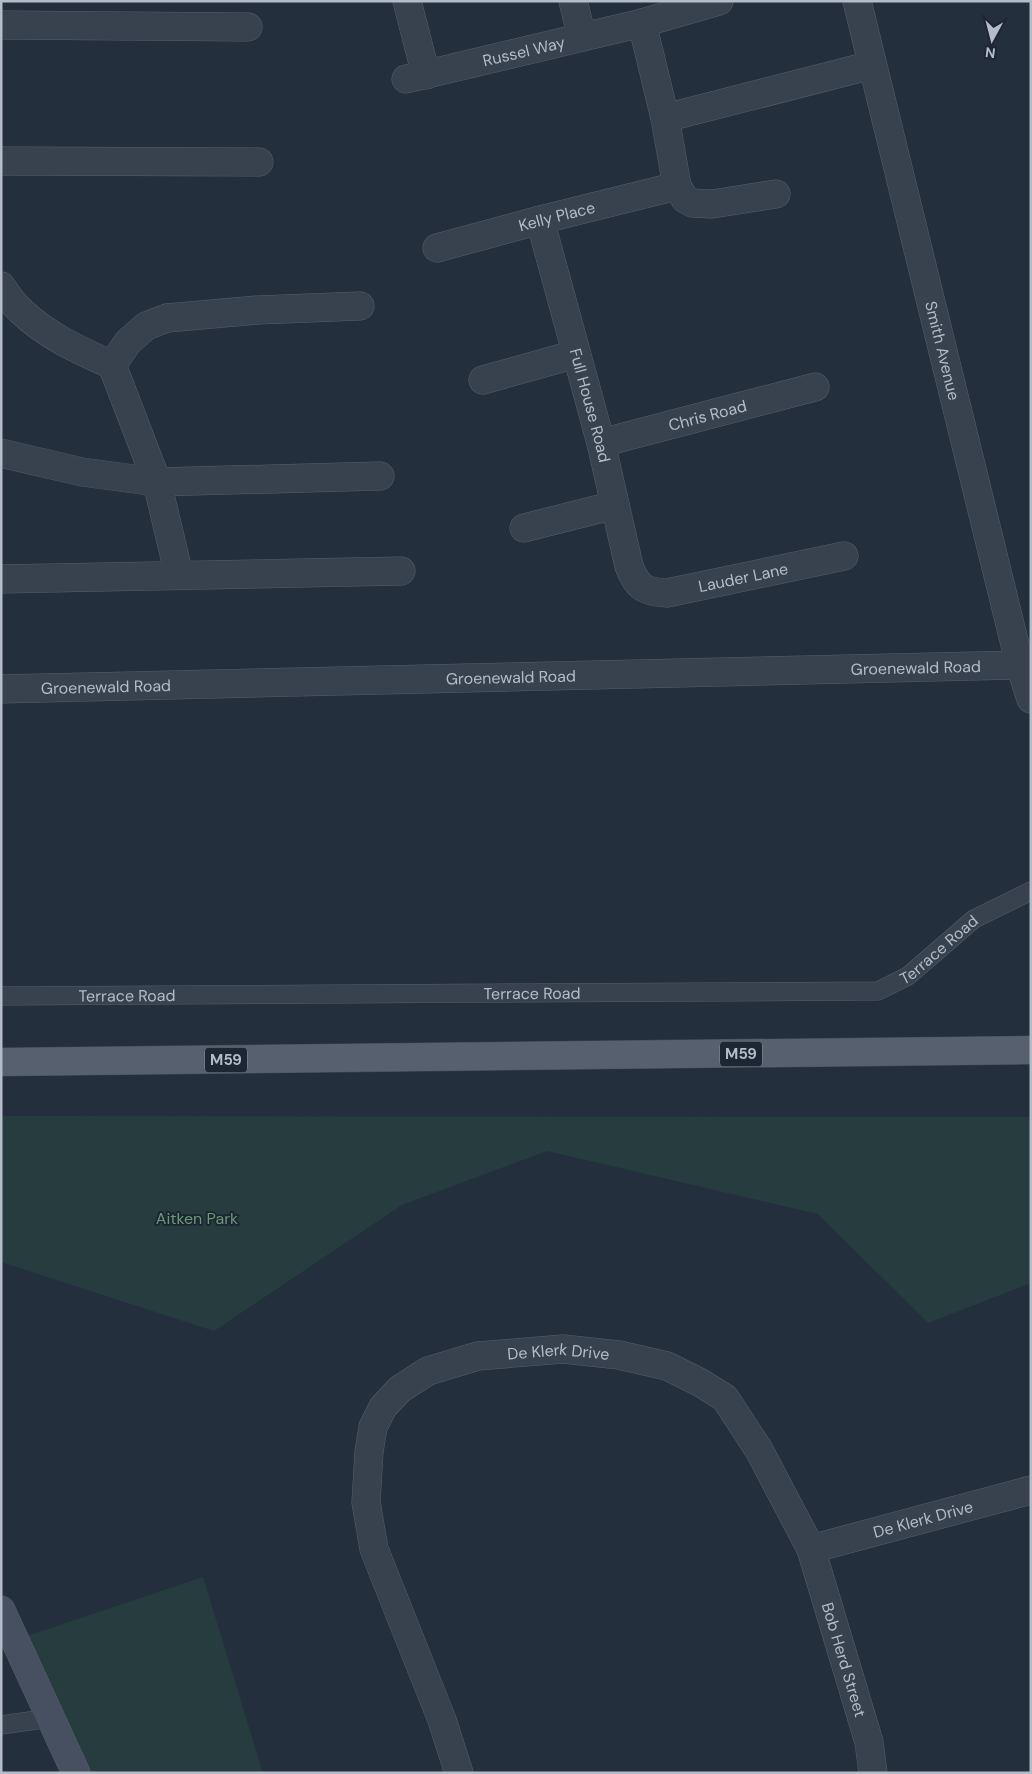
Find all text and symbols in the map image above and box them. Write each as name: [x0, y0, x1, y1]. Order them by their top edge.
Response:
north arrow: [967, 15, 1017, 65]
street label: Russel Way: [481, 31, 567, 71]
text: N: [984, 43, 997, 62]
street label: Kelly Place: [516, 196, 597, 236]
street label: Smith Avenue: [921, 299, 965, 402]
street label: Full House Road: [565, 346, 616, 464]
street label: Chris Road: [666, 395, 749, 435]
street label: Lauder Lane: [696, 557, 790, 597]
street label: Groenewald Road: [850, 655, 981, 679]
street label: Groenewald Road: [446, 665, 576, 689]
street label: Groenewald Road: [41, 674, 171, 699]
street label: Terrace Road: [896, 910, 982, 989]
street label: Terrace Road: [483, 982, 581, 1004]
street label: Terrace Road: [78, 985, 176, 1006]
road number: M59: [720, 1042, 762, 1066]
road number: M59: [205, 1048, 247, 1072]
park label: Aitken Park: [156, 1208, 238, 1229]
street label: De Klerk Drive: [506, 1338, 610, 1364]
street label: De Klerk Drive: [871, 1496, 975, 1542]
street label: Bob Herd Street: [817, 1600, 871, 1720]

